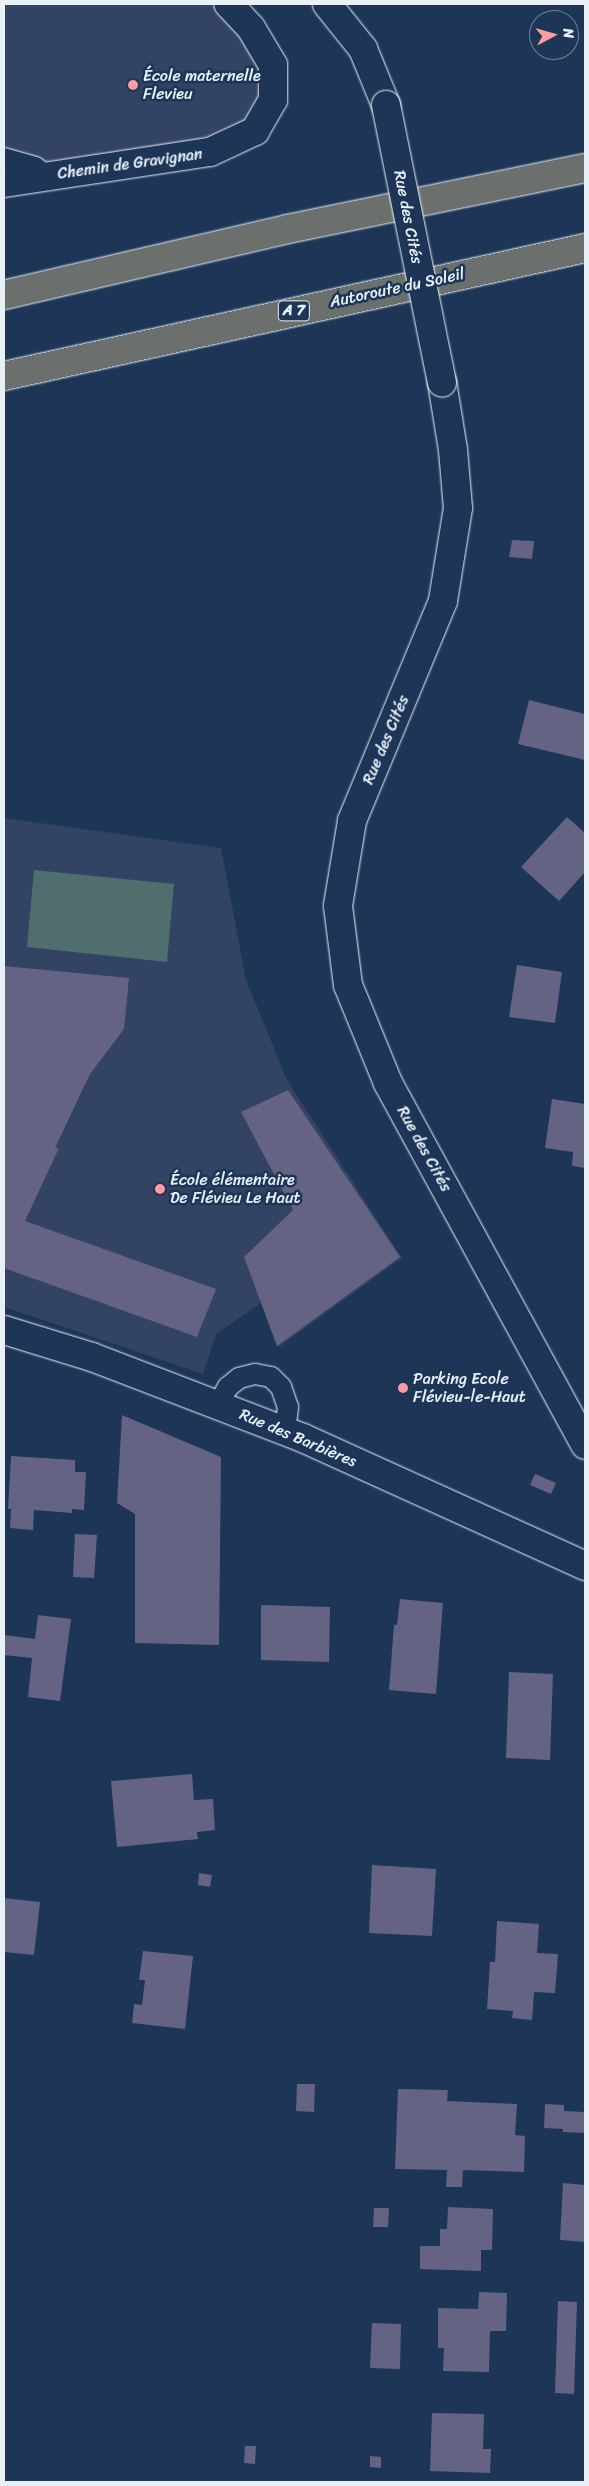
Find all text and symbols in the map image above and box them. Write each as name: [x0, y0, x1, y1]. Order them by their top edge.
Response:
north arrow: [529, 10, 579, 60]
text: N: [555, 27, 581, 40]
place label: École maternelle Flevieu: [143, 66, 261, 104]
marker: École maternelle Flevieu: [127, 79, 139, 91]
street label: Chemin de Gravignan: [56, 144, 204, 184]
street label: Rue des Cités: [389, 168, 427, 266]
street label: Autoroute du Soleil: [328, 264, 466, 312]
road number: A 7: [278, 298, 310, 324]
street label: Rue des Cités: [358, 692, 414, 788]
street label: Rue des Cités: [392, 1102, 456, 1196]
place label: École élémentaire De Flévieu Le Haut: [170, 1170, 301, 1208]
marker: École élémentaire De Flévieu Le Haut: [154, 1183, 166, 1195]
place label: Parking Ecole Flévieu-le-Haut: [413, 1369, 526, 1407]
marker: Parking Ecole Flévieu-le-Haut: [397, 1382, 409, 1394]
street label: Rue des Barbières: [236, 1404, 360, 1472]

